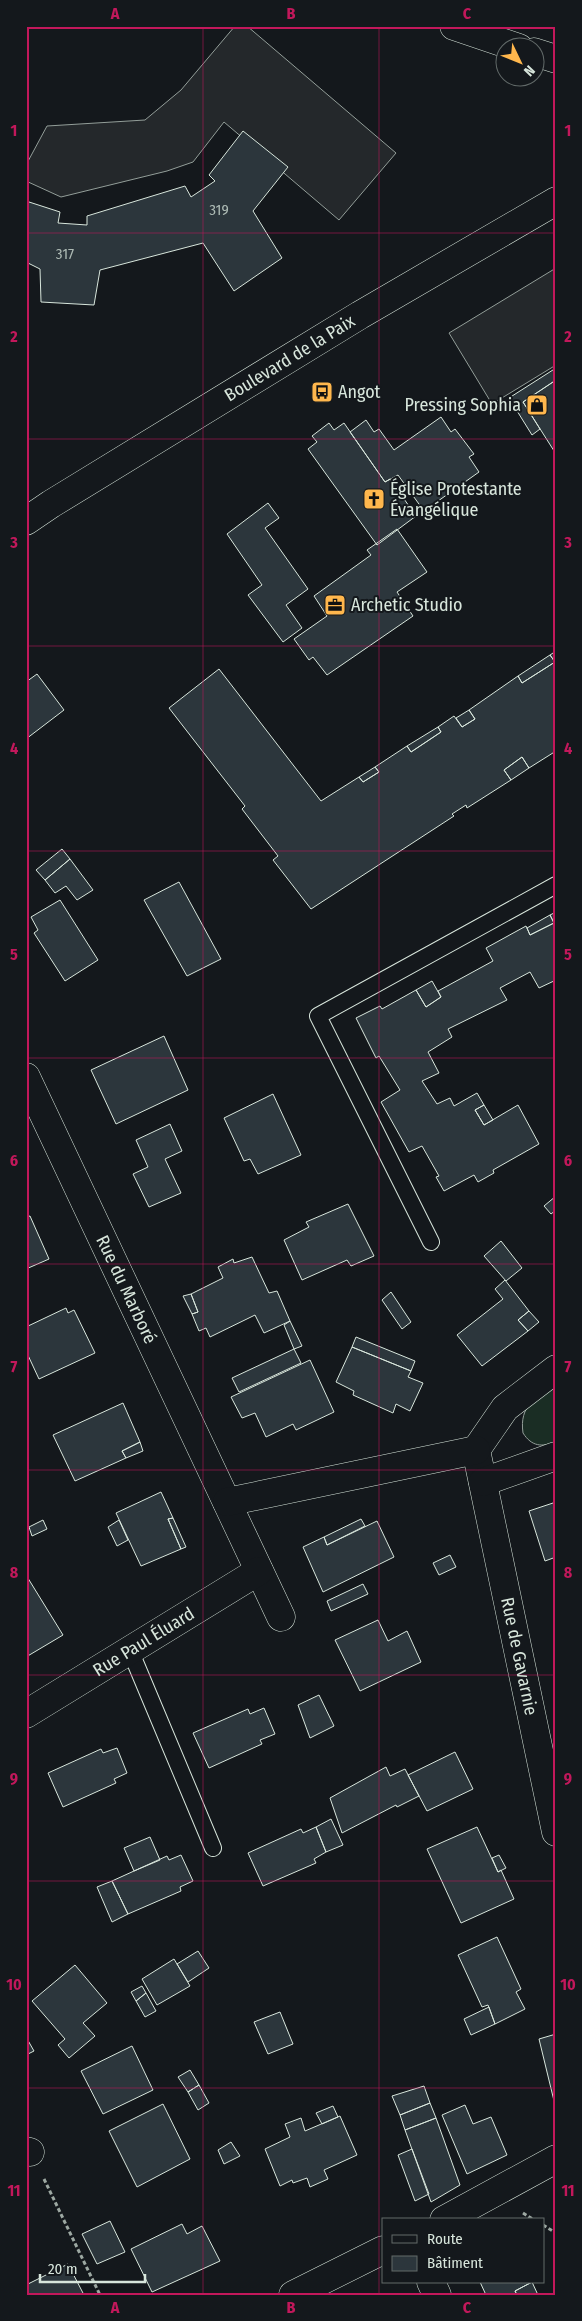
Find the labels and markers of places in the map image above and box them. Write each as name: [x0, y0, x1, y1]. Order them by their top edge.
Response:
bus stop icon: Angot: [310, 380, 334, 404]
place label: Angot: [338, 381, 381, 403]
shop icon: Pressing Sophia: [525, 393, 549, 417]
place label: Pressing Sophia: [405, 394, 521, 416]
place label: Église Protestante Évangélique: [390, 477, 522, 521]
church icon: Église Protestante Évangélique: [362, 487, 386, 511]
office icon: Archetic Studio: [323, 593, 347, 617]
place label: Archetic Studio: [351, 594, 463, 616]

